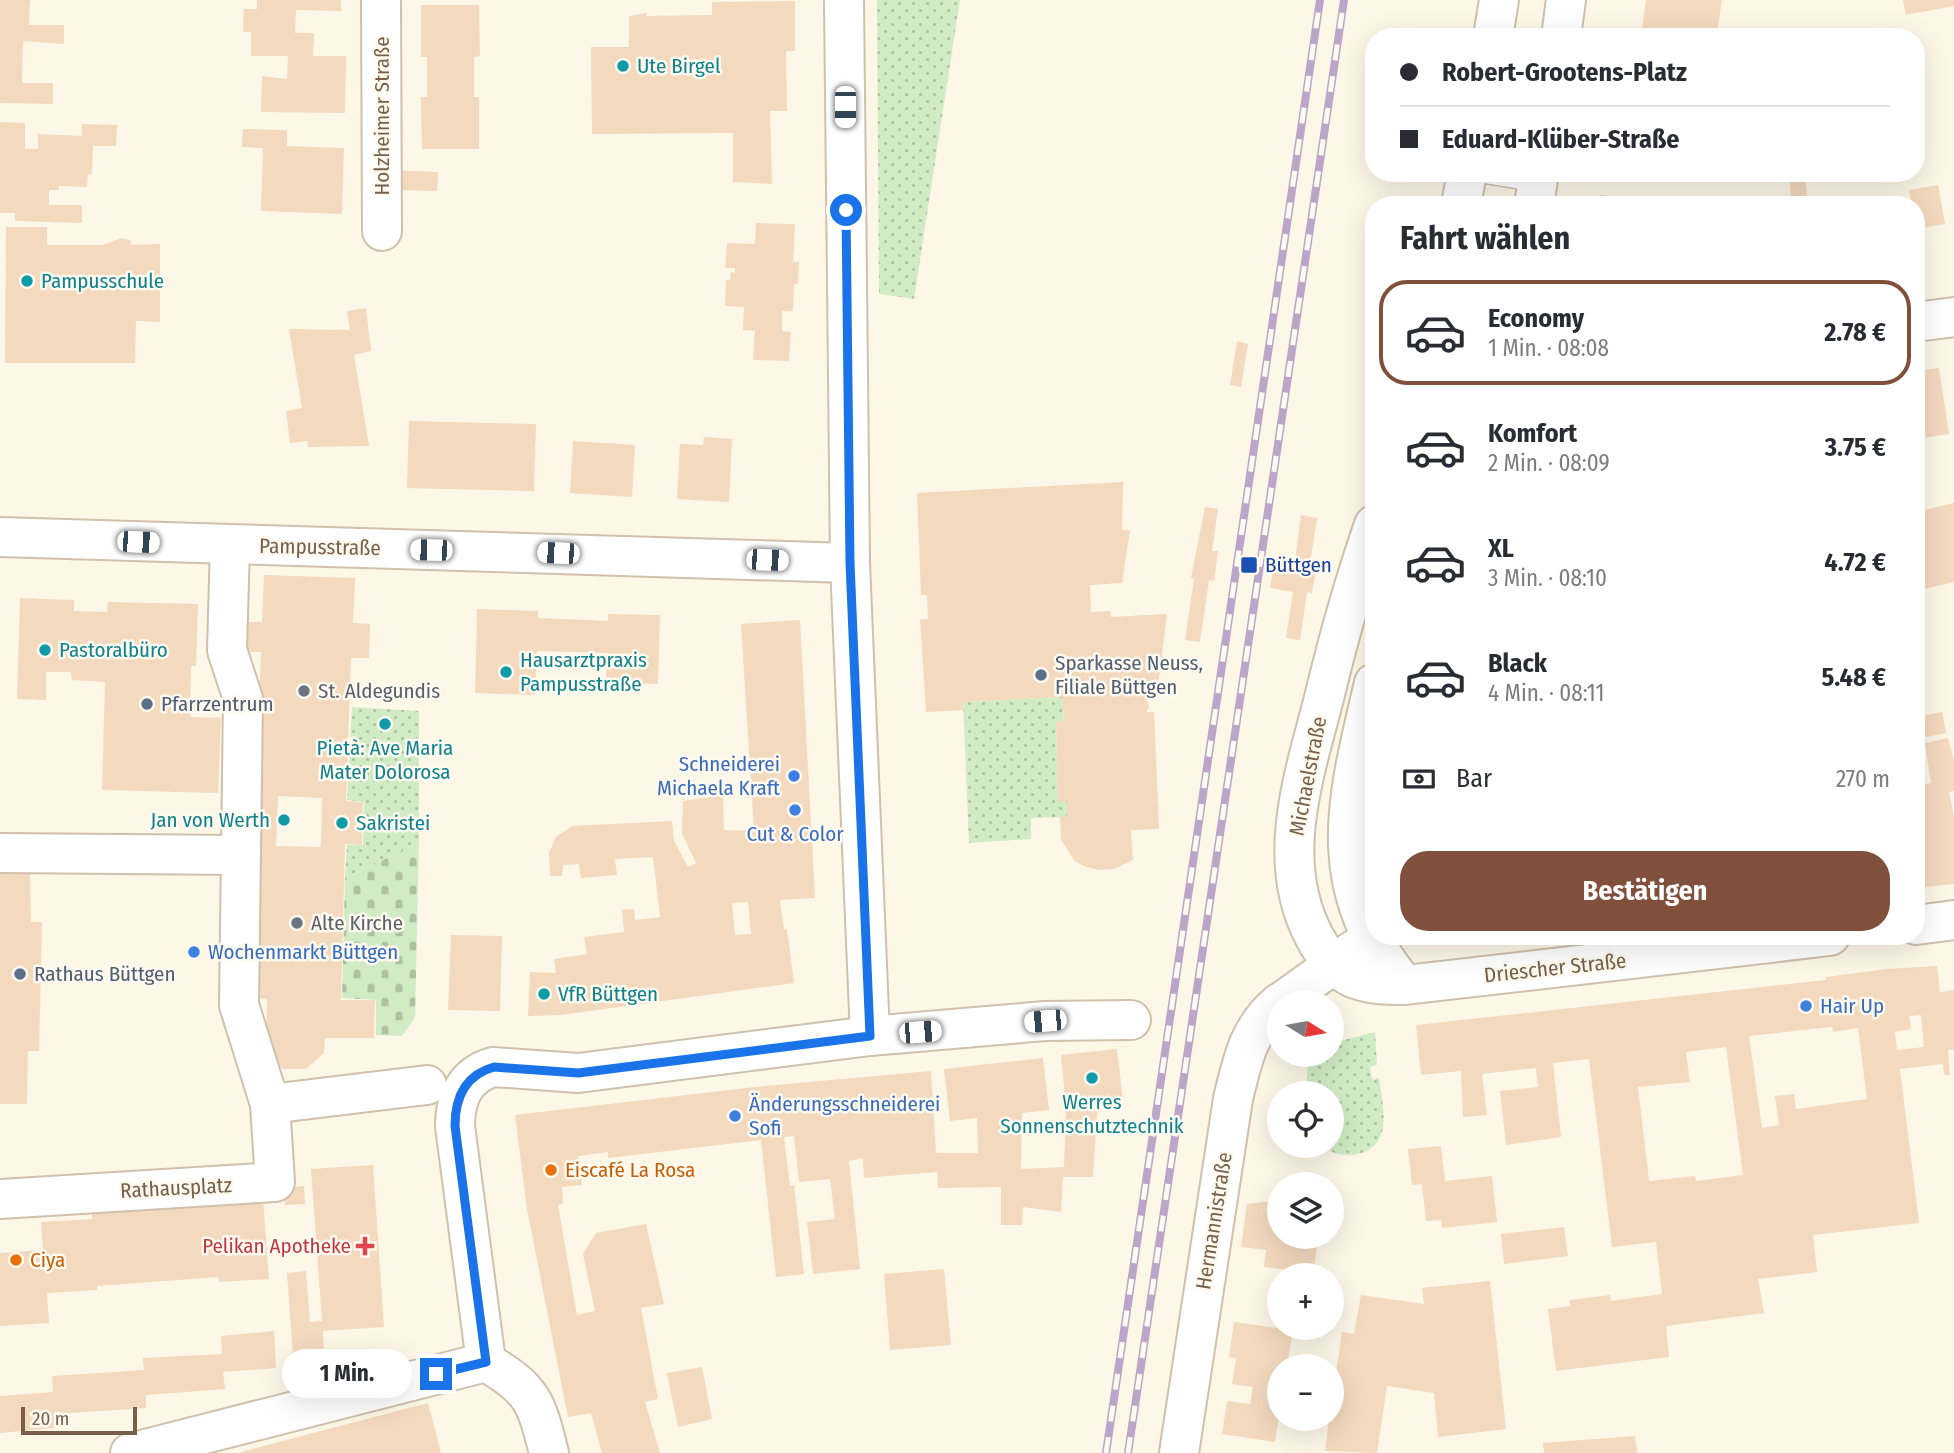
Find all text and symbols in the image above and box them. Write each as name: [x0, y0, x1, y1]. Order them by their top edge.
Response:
street label: Holzheimer Straße: [369, 36, 395, 196]
place label: Ute Birgel: [637, 53, 721, 79]
text: Robert-Grootens-Platz: [1442, 57, 1687, 88]
marker: Ute Birgel: [615, 58, 631, 74]
car: [835, 86, 856, 128]
text: Eduard-Klüber-Straße: [1442, 124, 1680, 155]
route start: [830, 194, 862, 226]
text: Fahrt wählen: [1400, 219, 1570, 257]
place label: Pampusschule: [41, 268, 164, 294]
marker: Pampusschule: [19, 273, 35, 289]
icon: car: [1404, 301, 1467, 364]
text: Economy: [1488, 303, 1584, 334]
text: 2.78 €: [1824, 317, 1886, 348]
text: 1 Min. · 08:08: [1488, 334, 1609, 362]
icon: car: [1404, 416, 1467, 479]
text: Komfort: [1488, 418, 1577, 449]
text: 3.75 €: [1825, 432, 1886, 463]
text: 2 Min. · 08:09: [1488, 449, 1610, 477]
car: [117, 531, 160, 553]
icon: car: [1404, 531, 1467, 594]
street label: Pampusstraße: [259, 533, 381, 561]
text: XL: [1488, 533, 1514, 564]
car: [410, 539, 453, 561]
car: [537, 542, 580, 564]
text: 4.72 €: [1824, 547, 1886, 578]
car: [746, 549, 789, 571]
place label: Büttgen: [1265, 552, 1332, 578]
marker: Büttgen: [1239, 555, 1259, 575]
text: 3 Min. · 08:10: [1488, 564, 1607, 592]
place label: Pastoralbüro: [59, 637, 168, 663]
marker: Pastoralbüro: [37, 642, 53, 658]
icon: car: [1404, 646, 1467, 709]
place label: Hausarztpraxis Pampusstraße: [520, 647, 647, 697]
text: Black: [1488, 648, 1547, 679]
place label: Sparkasse Neuss, Filiale Büttgen: [1055, 650, 1203, 700]
text: 5.48 €: [1821, 662, 1886, 693]
marker: Hausarztpraxis Pampusstraße: [498, 664, 514, 680]
marker: Sparkasse Neuss, Filiale Büttgen: [1033, 667, 1049, 683]
place label: St. Aldegundis: [318, 678, 440, 704]
text: 4 Min. · 08:11: [1488, 679, 1604, 707]
marker: St. Aldegundis: [296, 683, 312, 699]
place label: Pfarrzentrum: [161, 691, 274, 717]
marker: Pfarrzentrum: [139, 696, 155, 712]
street label: Michaelstraße: [1284, 714, 1332, 838]
marker: Pietà: Ave Maria Mater Dolorosa: [377, 716, 393, 732]
place label: Pietà: Ave Maria Mater Dolorosa: [317, 735, 453, 785]
place label: Schneiderei Michaela Kraft: [657, 751, 780, 801]
icon: cash: [1400, 760, 1438, 798]
text: Bar: [1456, 763, 1492, 794]
text: 270 m: [1836, 765, 1890, 793]
marker: Schneiderei Michaela Kraft: [786, 768, 802, 784]
marker: Cut & Color: [787, 802, 803, 818]
place label: Jan von Werth: [151, 807, 270, 833]
place label: Sakristei: [356, 810, 430, 836]
marker: Jan von Werth: [276, 812, 292, 828]
marker: Sakristei: [334, 815, 350, 831]
place label: Cut & Color: [746, 821, 844, 847]
button: Bestätigen: [1400, 851, 1890, 931]
place label: Alte Kirche: [311, 910, 403, 936]
marker: Alte Kirche: [289, 915, 305, 931]
place label: Wochenmarkt Büttgen: [208, 939, 398, 965]
marker: Wochenmarkt Büttgen: [186, 944, 202, 960]
street label: Driescher Straße: [1483, 948, 1627, 988]
place label: Rathaus Büttgen: [34, 961, 176, 987]
marker: Rathaus Büttgen: [12, 966, 28, 982]
place label: VfR Büttgen: [558, 981, 658, 1007]
marker: VfR Büttgen: [536, 986, 552, 1002]
north arrow: [1267, 990, 1344, 1068]
map controls: [1267, 990, 1344, 1431]
place label: Hair Up: [1820, 993, 1884, 1019]
marker: Hair Up: [1798, 998, 1814, 1014]
car: [1024, 1009, 1067, 1033]
car: [899, 1020, 942, 1044]
marker: Werres Sonnenschutztechnik: [1084, 1070, 1100, 1086]
button: locate: [1267, 1081, 1344, 1158]
place label: Werres Sonnenschutztechnik: [1000, 1089, 1184, 1139]
place label: Änderungsschneiderei Sofi: [749, 1091, 940, 1141]
marker: Änderungsschneiderei Sofi: [727, 1108, 743, 1124]
street label: Hermannistraße: [1190, 1150, 1238, 1292]
place label: Eiscafé La Rosa: [565, 1157, 695, 1183]
marker: Eiscafé La Rosa: [543, 1162, 559, 1178]
street label: Rathausplatz: [120, 1172, 232, 1204]
button: layers: [1267, 1172, 1344, 1249]
place label: Pelikan Apotheke: [202, 1233, 351, 1259]
marker: Pelikan Apotheke: [357, 1238, 373, 1254]
place label: Ciya: [30, 1247, 65, 1273]
marker: Ciya: [8, 1252, 24, 1268]
button: +: [1267, 1263, 1344, 1340]
callout: 1 Min.: [282, 1350, 412, 1398]
button: −: [1267, 1354, 1344, 1431]
route end: [420, 1358, 452, 1390]
text: 1 Min.: [320, 1359, 374, 1387]
scale bar: [21, 1404, 136, 1436]
text: 20 m: [32, 1407, 69, 1430]

